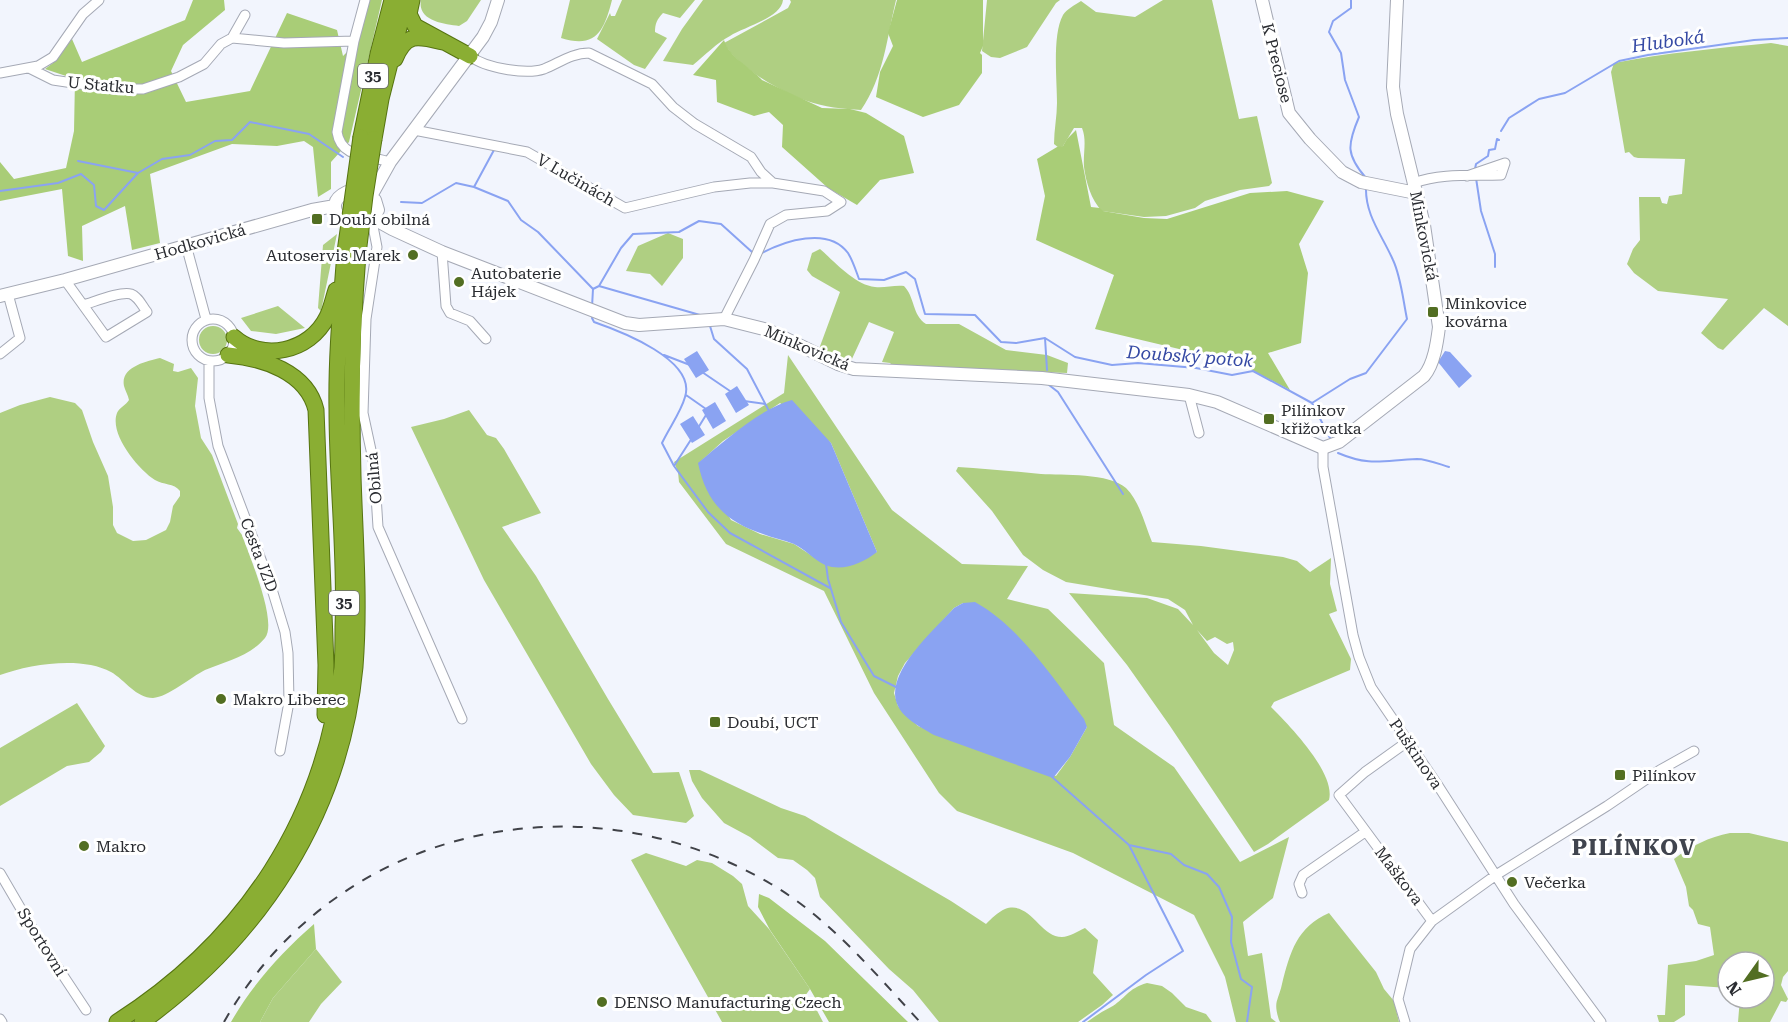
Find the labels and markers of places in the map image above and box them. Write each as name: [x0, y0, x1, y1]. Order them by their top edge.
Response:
place label: Doubí obilná: [329, 210, 430, 229]
marker: Doubí obilná: [310, 212, 324, 226]
place label: Autoservis Marek: [266, 246, 401, 265]
marker: Autoservis Marek: [406, 248, 420, 262]
place label: Autobaterie Hájek: [471, 264, 562, 301]
marker: Autobaterie Hájek: [452, 275, 466, 289]
place label: Minkovice kovárna: [1445, 294, 1527, 331]
marker: Minkovice kovárna: [1426, 305, 1440, 319]
place label: Pilínkov křižovatka: [1281, 401, 1362, 438]
marker: Pilínkov křižovatka: [1262, 412, 1276, 426]
place label: Makro Liberec: [233, 690, 346, 709]
marker: Makro Liberec: [214, 692, 228, 706]
place label: Doubí, UCT: [727, 713, 819, 732]
marker: Doubí, UCT: [708, 715, 722, 729]
place label: Pilínkov: [1632, 766, 1697, 785]
marker: Pilínkov: [1613, 768, 1627, 782]
place label: Makro: [96, 837, 146, 856]
marker: Makro: [77, 839, 91, 853]
place label: Večerka: [1524, 873, 1586, 892]
marker: Večerka: [1505, 875, 1519, 889]
place label: DENSO Manufacturing Czech: [614, 993, 842, 1012]
marker: DENSO Manufacturing Czech: [595, 995, 609, 1009]

